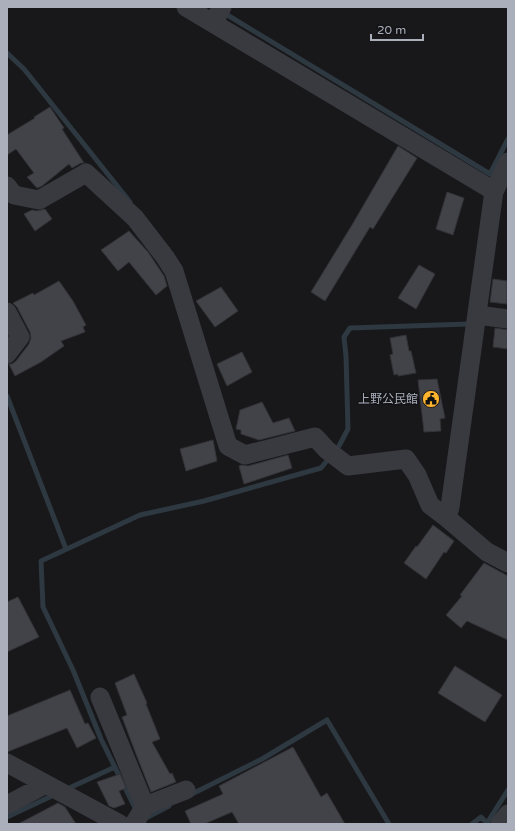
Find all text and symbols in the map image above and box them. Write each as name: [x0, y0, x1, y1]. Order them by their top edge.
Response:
scale bar: [371, 16, 423, 42]
text: 20 m: [377, 23, 406, 37]
public building icon: 上野公民館: [421, 389, 441, 409]
place label: 上野公民館: [358, 392, 418, 406]

